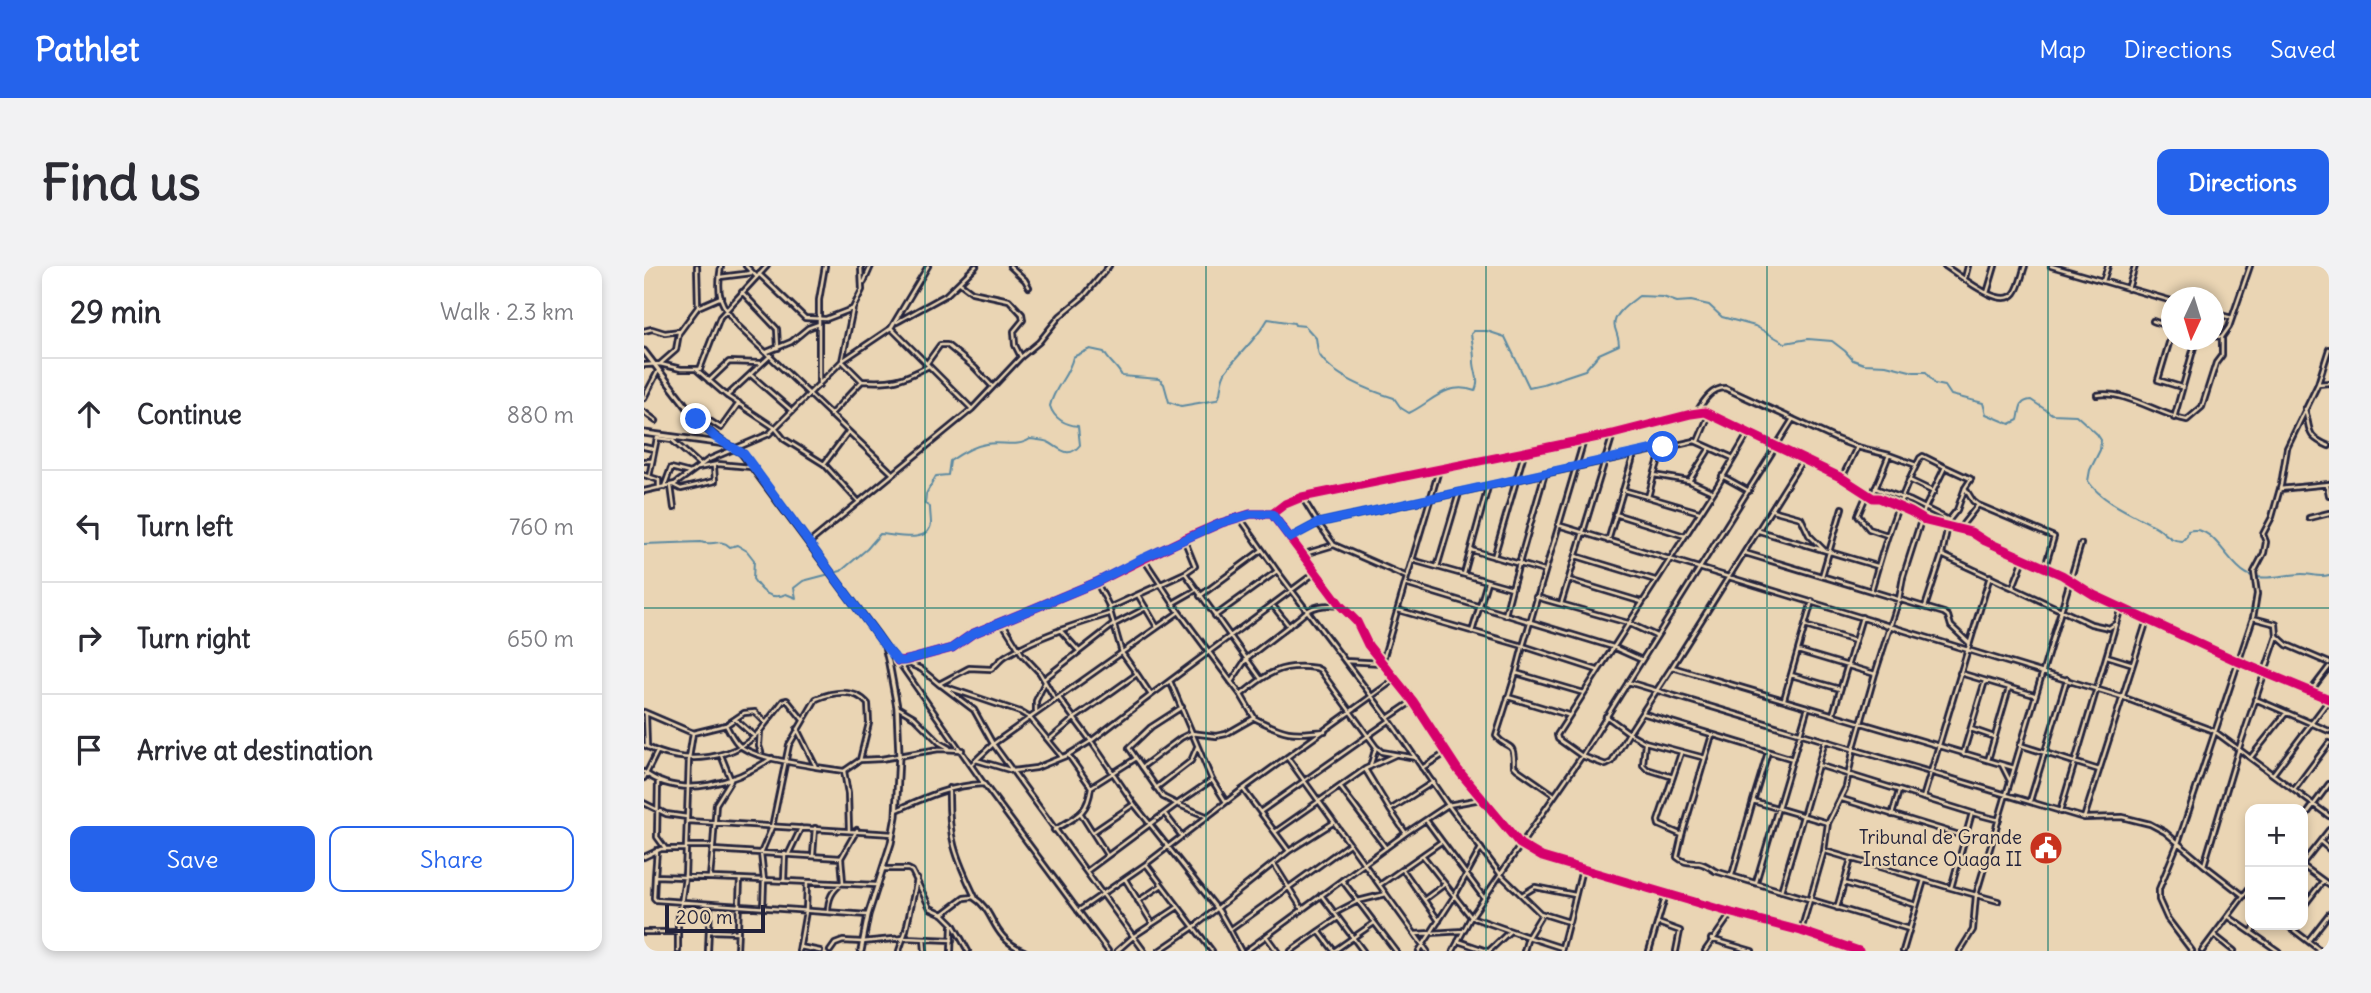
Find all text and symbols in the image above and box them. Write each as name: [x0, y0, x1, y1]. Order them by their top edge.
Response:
text: Pathlet: [35, 28, 139, 70]
text: Map: [2039, 34, 2086, 64]
text: Directions: [2124, 34, 2232, 64]
text: Saved: [2270, 34, 2336, 64]
button: Directions: [2157, 149, 2329, 215]
text: Find us: [42, 152, 200, 213]
north arrow: [2161, 287, 2224, 350]
text: 29 min: [70, 293, 161, 331]
text: Walk · 2.3 km: [440, 297, 574, 326]
icon: ahead: [70, 395, 108, 433]
text: Continue: [137, 398, 242, 431]
text: 880 m: [507, 400, 574, 429]
route end: [680, 403, 711, 434]
route start: [1647, 431, 1678, 462]
icon: left: [70, 507, 108, 545]
text: Turn left: [137, 510, 233, 543]
text: 760 m: [509, 512, 574, 541]
icon: right: [70, 619, 108, 657]
text: Turn right: [137, 622, 250, 655]
text: 650 m: [507, 624, 574, 653]
icon: arrive: [70, 731, 108, 769]
text: Arrive at destination: [137, 734, 373, 767]
map controls: [2245, 804, 2308, 930]
button: +: [2245, 804, 2308, 867]
place label: Tribunal de Grande Instance Ouaga II: [1859, 825, 2022, 871]
button: Save: [70, 826, 315, 892]
button: Share: [329, 826, 574, 892]
public building icon: Tribunal de Grande Instance Ouaga II: [2027, 829, 2065, 867]
button: −: [2245, 867, 2308, 930]
scale bar: [665, 902, 765, 934]
text: 200 m: [676, 905, 733, 929]

